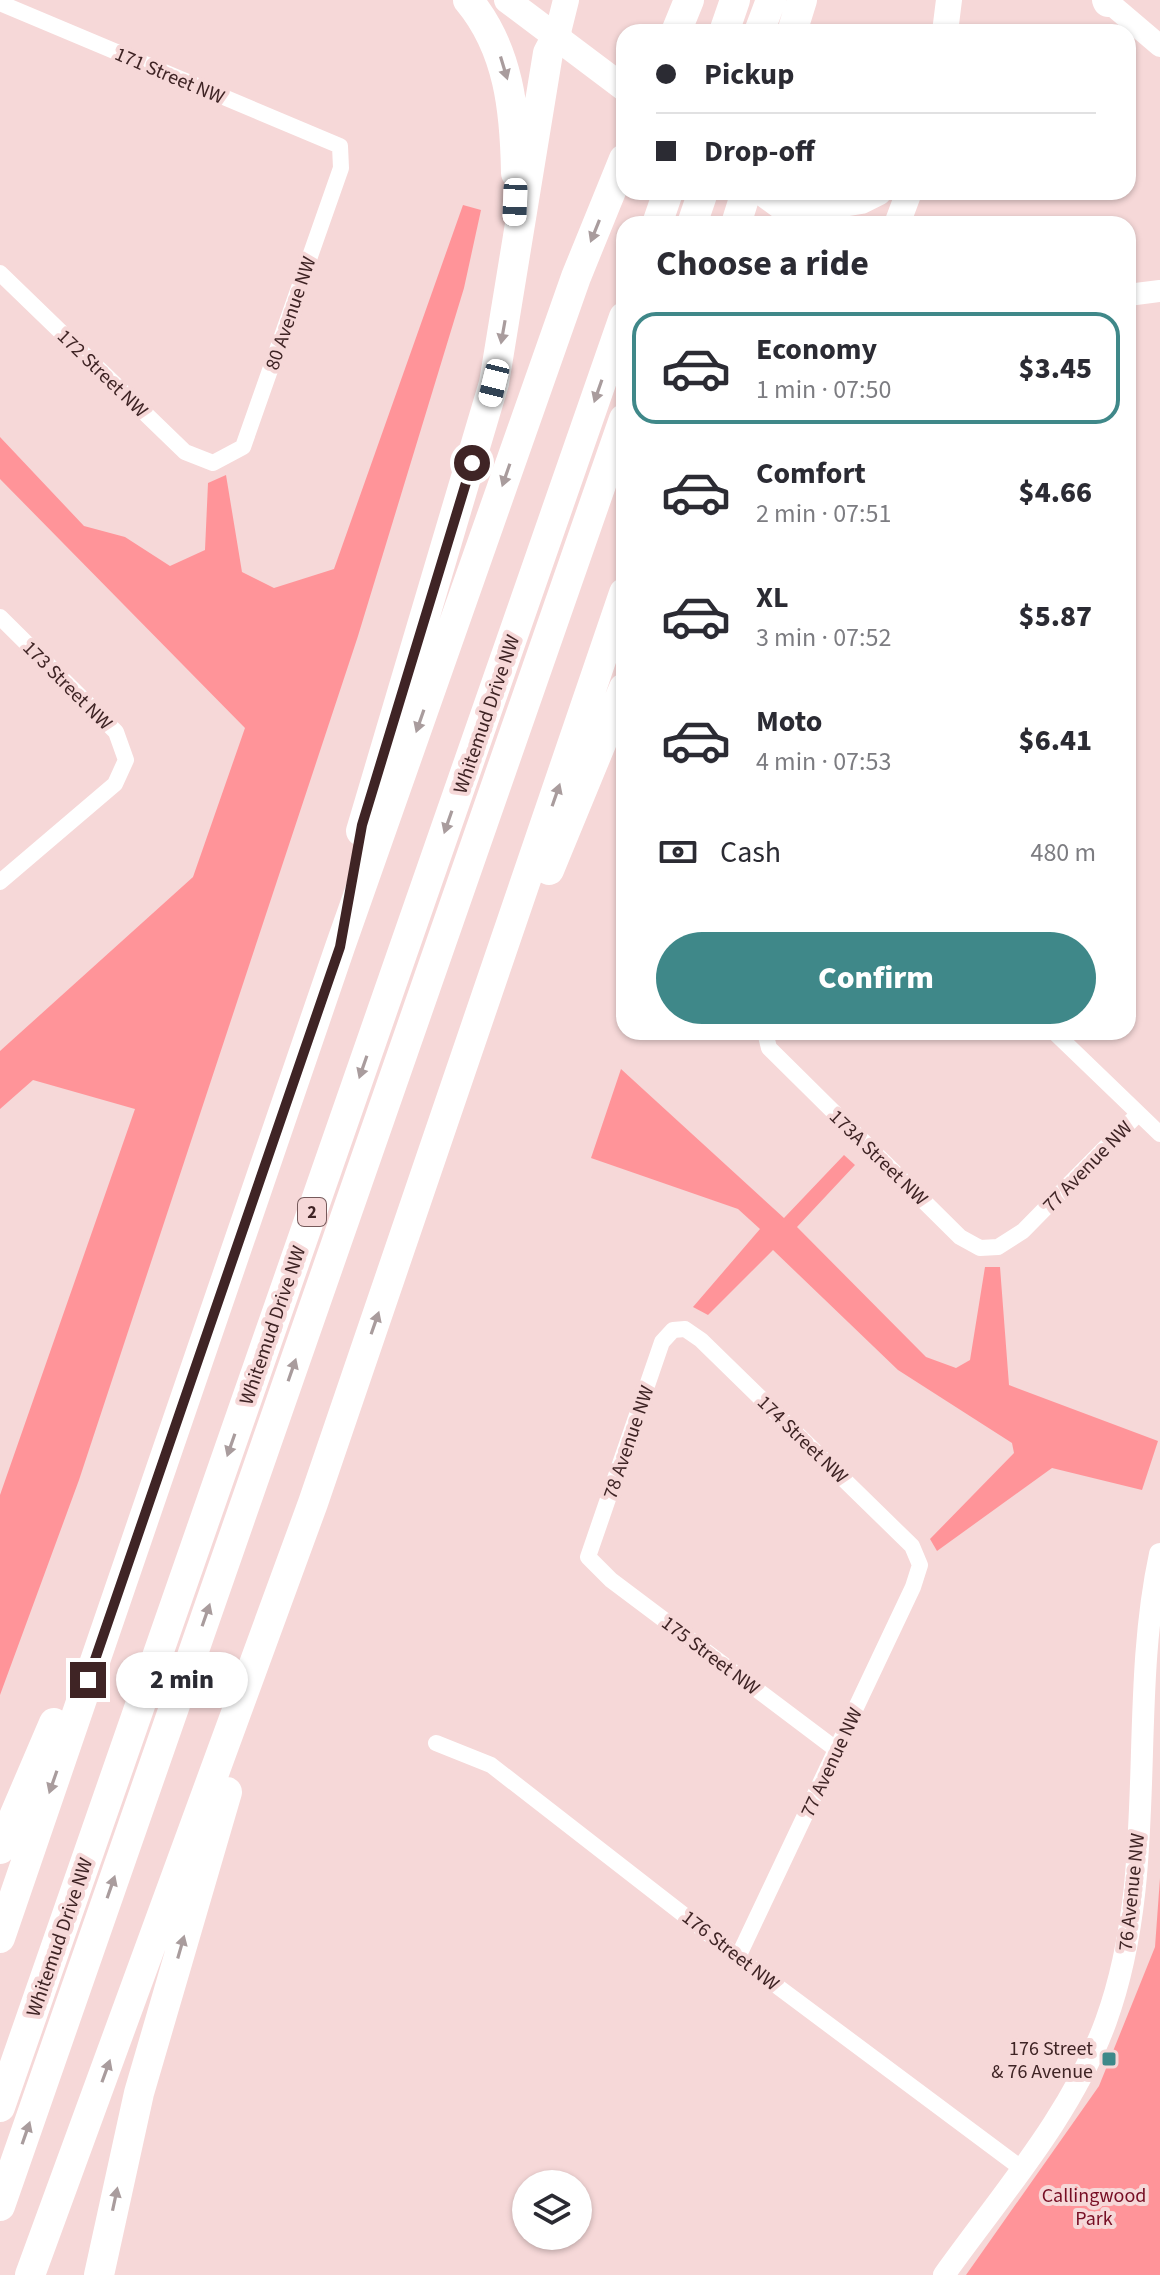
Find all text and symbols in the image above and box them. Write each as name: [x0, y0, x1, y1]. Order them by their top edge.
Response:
street label: 171 Street NW: [110, 40, 229, 112]
text: Pickup: [704, 53, 794, 96]
one-way arrow: [498, 57, 511, 81]
text: Drop-off: [704, 130, 815, 173]
car: [502, 178, 528, 226]
one-way arrow: [588, 219, 601, 243]
text: Choose a ride: [656, 238, 869, 289]
street label: 80 Avenue NW: [258, 253, 324, 374]
one-way arrow: [496, 320, 508, 345]
street label: 172 Street NW: [51, 323, 154, 424]
text: Economy: [756, 328, 877, 371]
icon: car: [660, 332, 732, 404]
text: $3.45: [1019, 347, 1092, 390]
car: [477, 357, 511, 409]
text: 1 min · 07:50: [756, 371, 891, 408]
one-way arrow: [592, 379, 604, 403]
route start: [454, 445, 490, 481]
text: Comfort: [756, 452, 866, 495]
icon: car: [660, 456, 732, 528]
one-way arrow: [499, 463, 511, 487]
text: $4.66: [1019, 471, 1092, 514]
text: 2 min · 07:51: [756, 495, 891, 532]
text: XL: [756, 576, 789, 619]
icon: car: [660, 580, 732, 652]
text: $5.87: [1019, 595, 1092, 638]
text: 3 min · 07:52: [756, 619, 891, 656]
street label: Whitemud Drive NW: [447, 631, 527, 798]
street label: 173 Street NW: [16, 635, 119, 737]
text: Moto: [756, 700, 822, 743]
icon: car: [660, 704, 732, 776]
one-way arrow: [413, 709, 425, 733]
text: $6.41: [1019, 719, 1092, 762]
text: 4 min · 07:53: [756, 743, 891, 780]
one-way arrow: [550, 783, 562, 807]
one-way arrow: [442, 810, 454, 834]
icon: cash: [656, 830, 700, 874]
text: Cash: [720, 831, 781, 874]
text: 480 m: [1030, 834, 1096, 871]
button: Confirm: [656, 932, 1096, 1024]
one-way arrow: [356, 1055, 368, 1079]
street label: 173A Street NW: [823, 1103, 934, 1212]
street label: 77 Avenue NW: [1037, 1114, 1139, 1219]
road number: 2: [298, 1198, 326, 1226]
street label: Whitemud Drive NW: [233, 1242, 313, 1409]
one-way arrow: [369, 1311, 381, 1335]
one-way arrow: [286, 1358, 299, 1382]
street label: 78 Avenue NW: [596, 1382, 662, 1503]
street label: 174 Street NW: [751, 1389, 854, 1490]
one-way arrow: [224, 1433, 236, 1457]
one-way arrow: [201, 1603, 213, 1627]
street label: 175 Street NW: [655, 1610, 766, 1702]
callout: 2 min: [116, 1652, 248, 1708]
text: 2 min: [150, 1661, 214, 1698]
route end: [70, 1662, 106, 1698]
street label: 77 Avenue NW: [794, 1703, 870, 1822]
one-way arrow: [46, 1771, 58, 1795]
street label: 76 Avenue NW: [1112, 1832, 1152, 1952]
street label: Whitemud Drive NW: [20, 1854, 100, 2021]
one-way arrow: [106, 1875, 118, 1899]
street label: 176 Street NW: [676, 1904, 785, 1998]
one-way arrow: [175, 1935, 188, 1959]
place label: 176 Street & 76 Avenue: [991, 2035, 1093, 2086]
marker: 176 Street & 76 Avenue: [1100, 2050, 1118, 2068]
one-way arrow: [100, 2059, 113, 2083]
one-way arrow: [20, 2121, 32, 2145]
map controls: [512, 2170, 592, 2250]
button: layers: [512, 2170, 592, 2250]
park label: Callingwood Park: [1042, 2182, 1146, 2233]
one-way arrow: [109, 2186, 122, 2211]

